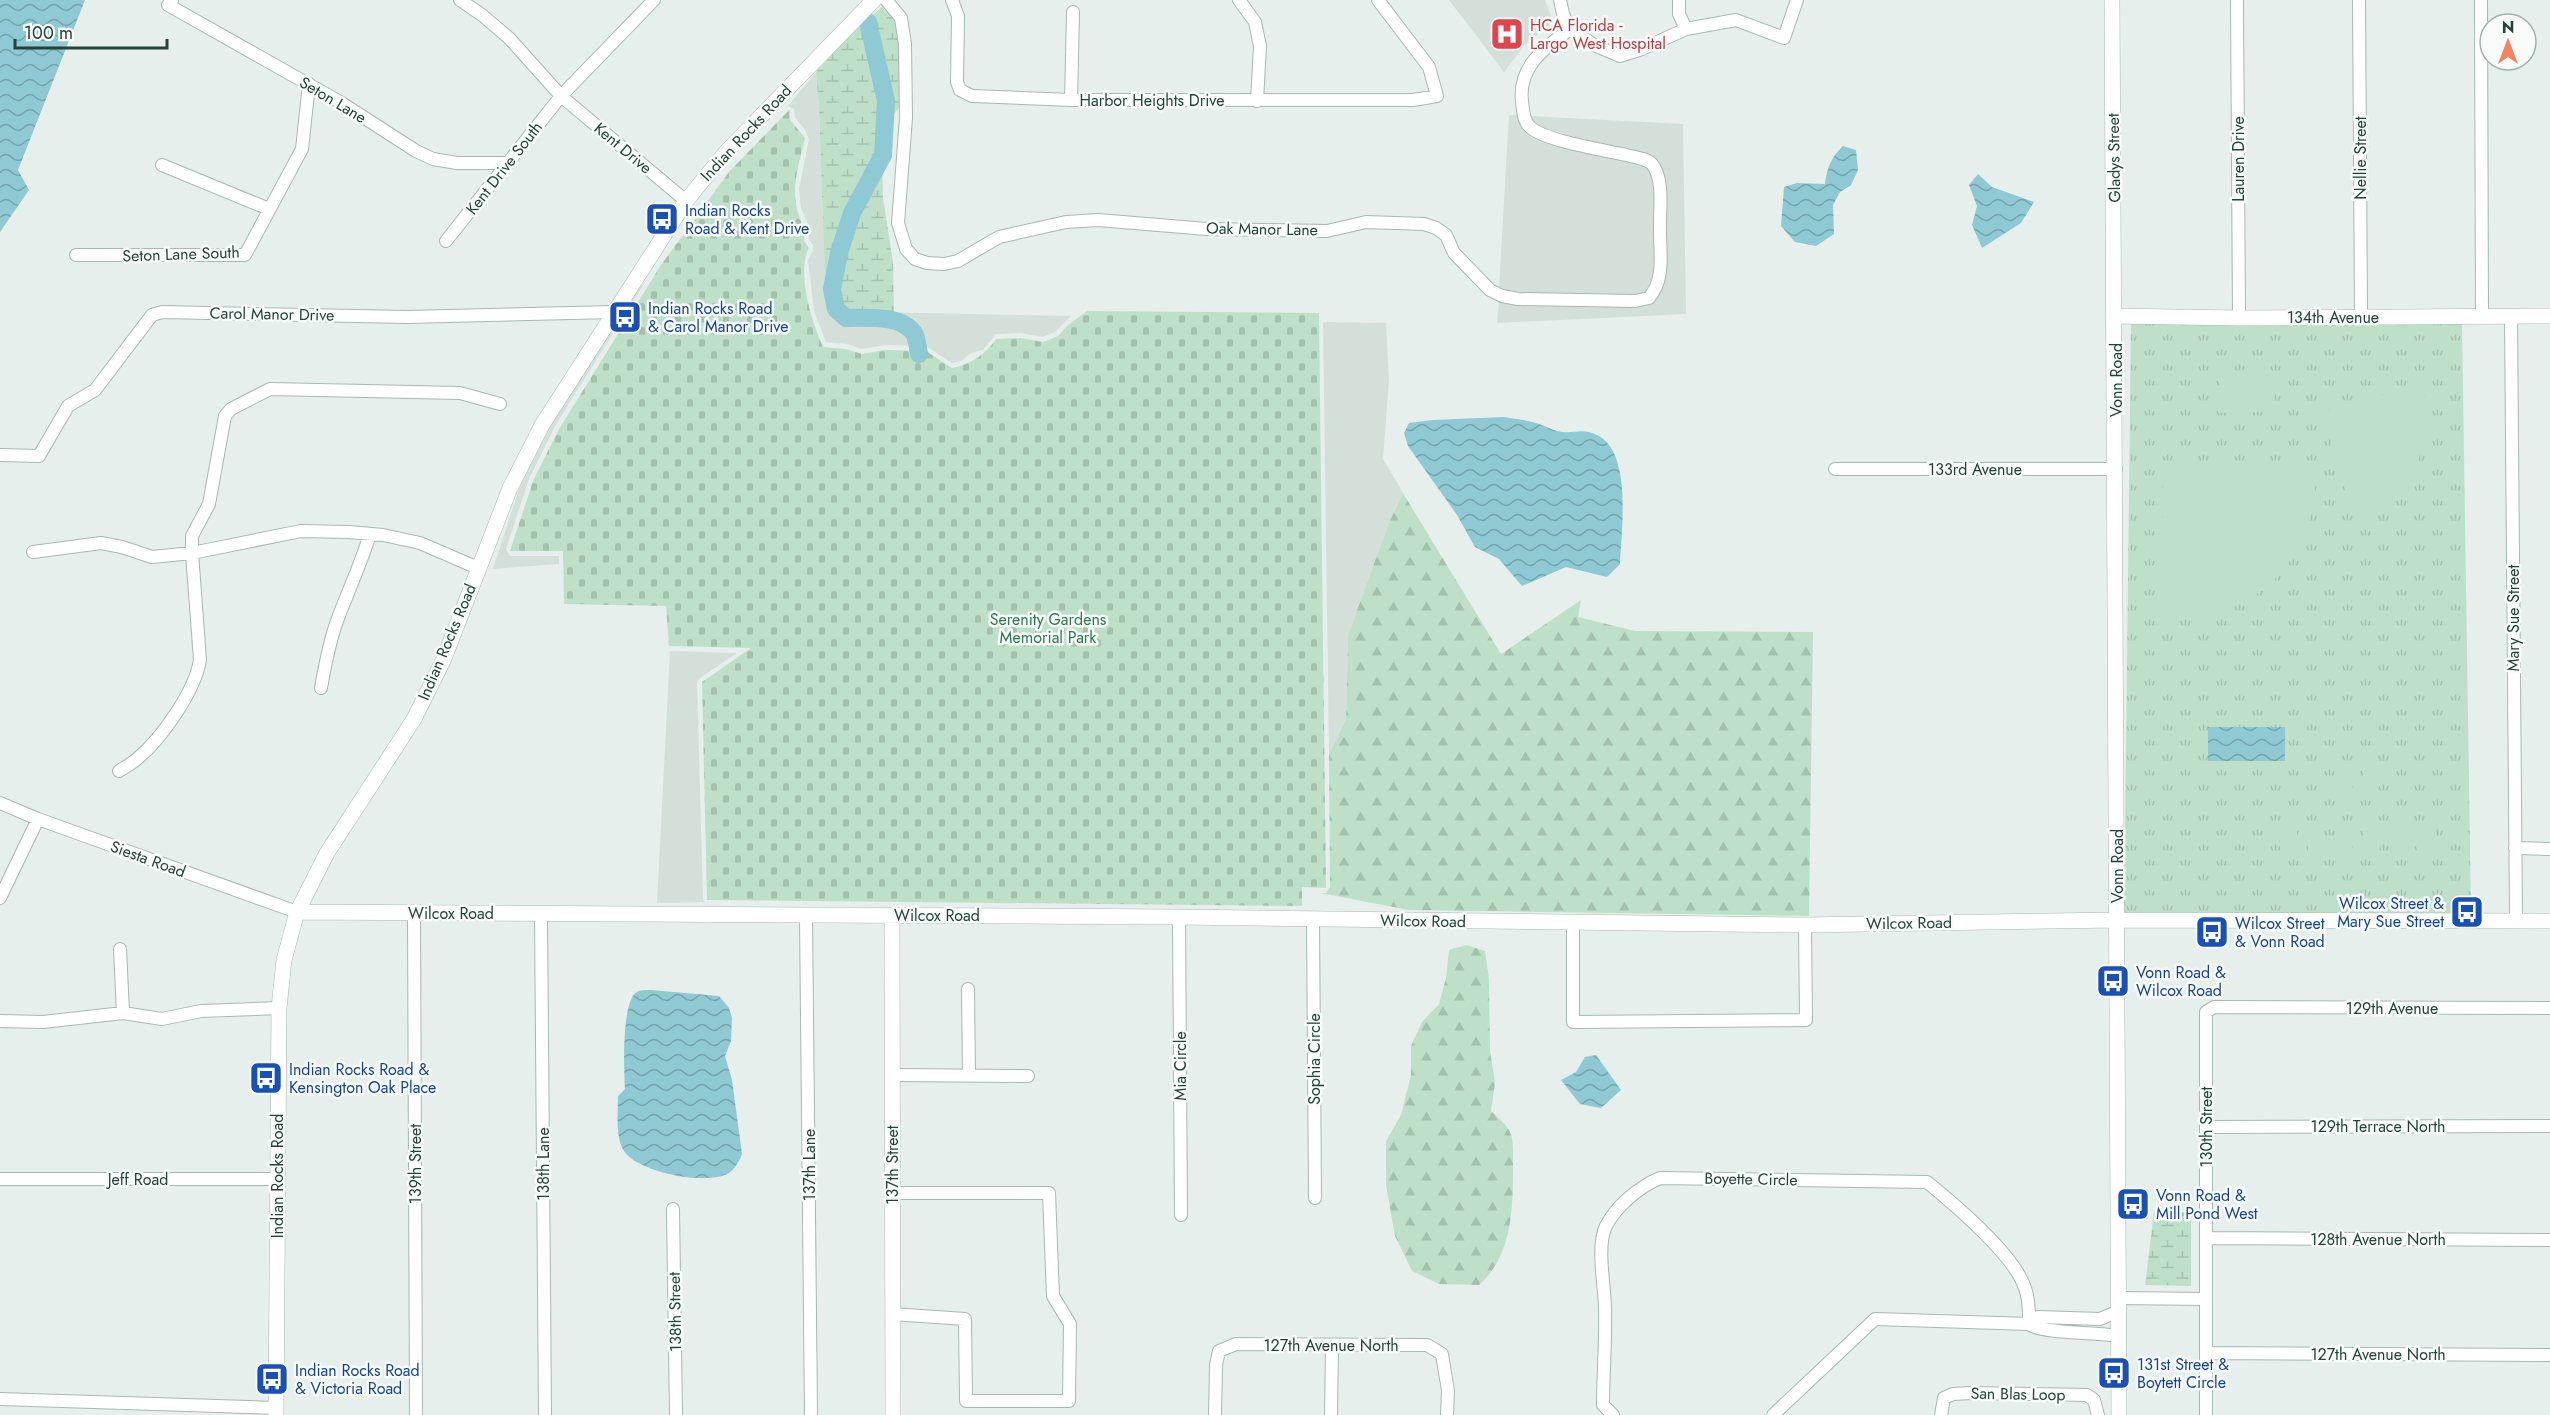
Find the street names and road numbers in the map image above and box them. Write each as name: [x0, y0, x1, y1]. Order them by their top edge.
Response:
street label: Seton Lane: [295, 71, 371, 129]
street label: Indian Rocks Road: [695, 80, 797, 186]
street label: Harbor Heights Drive: [1080, 89, 1224, 112]
street label: Gladys Street: [2102, 113, 2126, 203]
street label: Lauren Drive: [2227, 116, 2250, 202]
street label: Nellie Street: [2349, 116, 2372, 200]
street label: Kent Drive South: [460, 117, 548, 219]
street label: Kent Drive: [589, 117, 657, 179]
street label: Oak Manor Lane: [1206, 217, 1318, 241]
street label: Seton Lane South: [122, 240, 240, 268]
street label: Carol Manor Drive: [209, 301, 335, 327]
street label: 134th Avenue: [2287, 306, 2379, 329]
street label: Vonn Road: [2105, 343, 2128, 417]
street label: 133rd Avenue: [1928, 458, 2022, 481]
street label: Mary Sue Street: [2502, 564, 2525, 671]
street label: Indian Rocks Road: [412, 580, 482, 704]
street label: Vonn Road: [2106, 829, 2129, 903]
street label: Siesta Road: [107, 835, 189, 883]
street label: Wilcox Road: [408, 902, 494, 925]
street label: Wilcox Road: [894, 904, 980, 927]
street label: Wilcox Road: [1380, 909, 1466, 933]
street label: Wilcox Road: [1866, 911, 1952, 935]
street label: 129th Avenue: [2346, 997, 2438, 1020]
street label: Sophia Circle: [1303, 1013, 1326, 1105]
street label: Mia Circle: [1169, 1031, 1192, 1101]
street label: 130th Street: [2195, 1086, 2218, 1167]
street label: Indian Rocks Road: [266, 1114, 289, 1238]
street label: 129th Terrace North: [2311, 1115, 2445, 1138]
street label: 139th Street: [404, 1124, 427, 1204]
street label: 137th Street: [881, 1125, 904, 1205]
street label: 138th Lane: [532, 1127, 555, 1201]
street label: 137th Lane: [798, 1129, 821, 1201]
street label: Boyette Circle: [1704, 1167, 1798, 1191]
street label: Jeff Road: [106, 1168, 168, 1191]
street label: 128th Avenue North: [2310, 1228, 2446, 1251]
street label: 138th Street: [663, 1272, 687, 1352]
street label: 127th Avenue North: [1263, 1334, 1399, 1357]
street label: 127th Avenue North: [2310, 1343, 2446, 1366]
street label: San Blas Loop: [1970, 1382, 2066, 1406]

